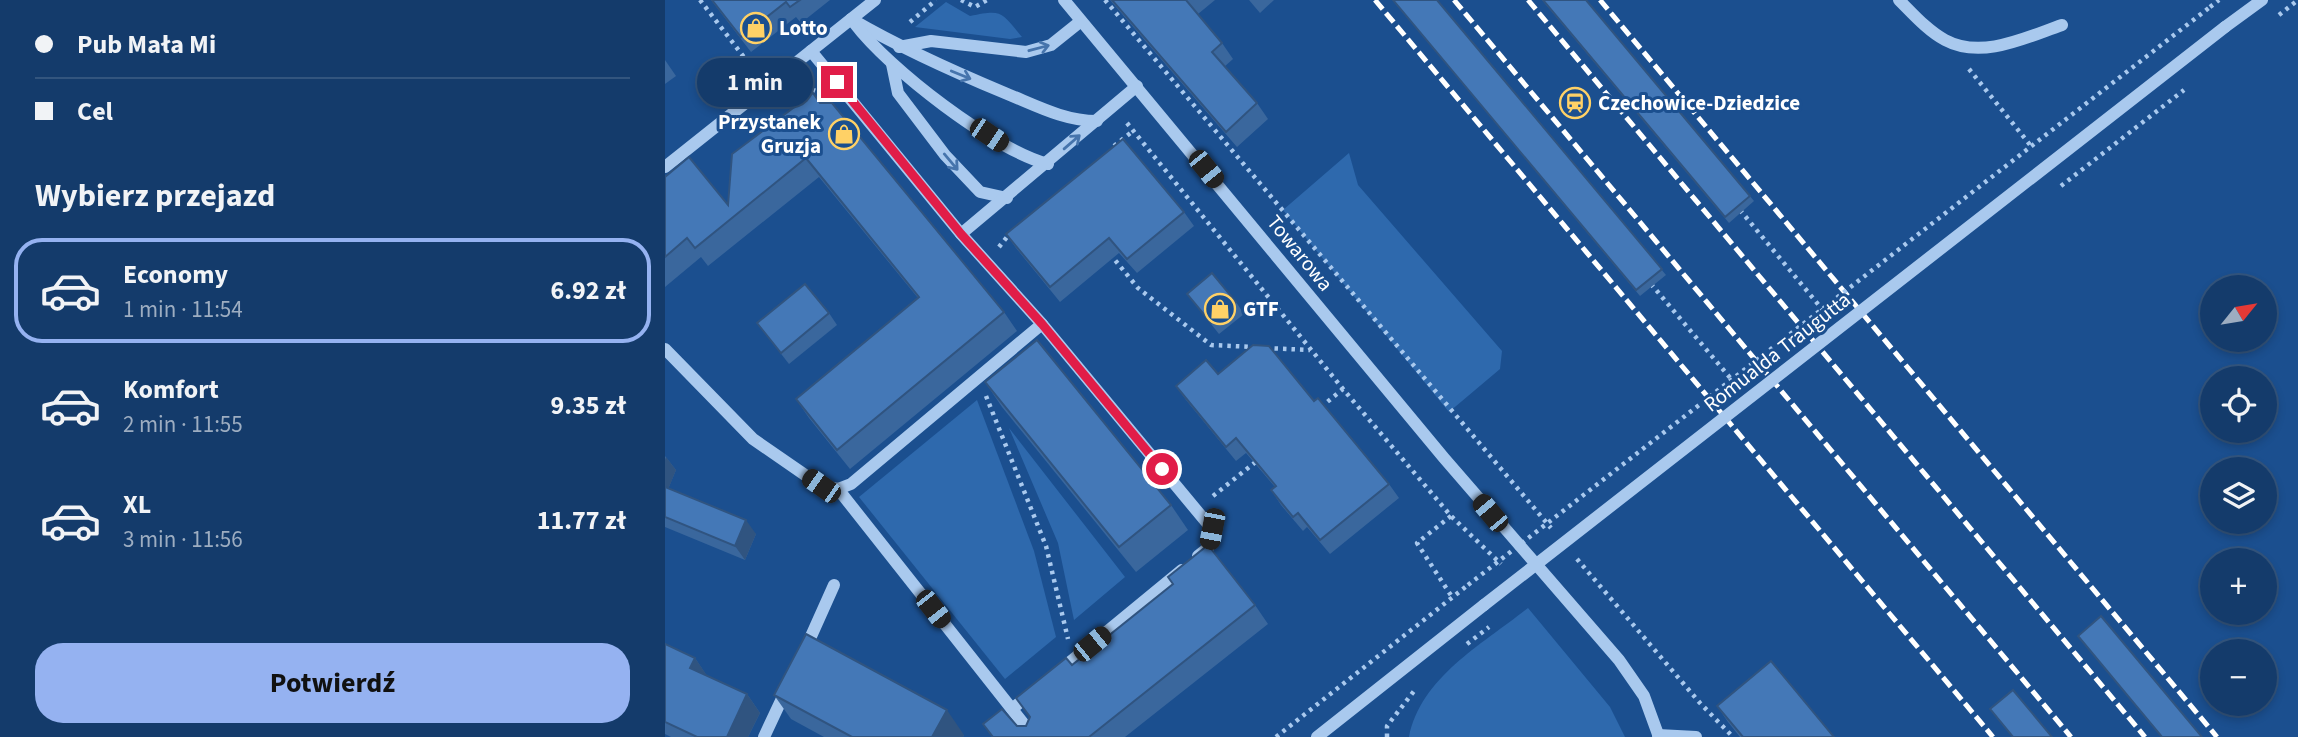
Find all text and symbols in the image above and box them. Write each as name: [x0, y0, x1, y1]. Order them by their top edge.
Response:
shop icon: Lotto: [739, 11, 773, 45]
place label: Lotto: [779, 13, 828, 43]
text: Pub Mała Mi: [77, 26, 216, 63]
one-way arrow: [1027, 41, 1049, 54]
callout: 1 min: [697, 57, 813, 106]
text: 1 min: [727, 66, 783, 99]
route end: [821, 66, 853, 98]
one-way arrow: [950, 69, 971, 82]
station icon: Czechowice-Dziedzice: [1558, 86, 1592, 120]
place label: Czechowice-Dziedzice: [1598, 88, 1800, 118]
text: Cel: [77, 93, 113, 130]
place label: Przystanek Gruzja: [718, 107, 821, 161]
car: [966, 115, 1013, 155]
shop icon: Przystanek Gruzja: [827, 117, 861, 151]
one-way arrow: [1063, 134, 1081, 150]
car: [1185, 146, 1228, 192]
one-way arrow: [943, 153, 959, 171]
text: Wybierz przejazd: [35, 173, 275, 219]
street label: Towarowa: [1260, 208, 1340, 298]
text: Economy: [123, 256, 228, 293]
icon: car: [39, 259, 102, 322]
text: 6.92 zł: [551, 272, 626, 309]
north arrow: [2200, 275, 2277, 352]
map controls: [2200, 275, 2277, 716]
street label: Romualda Traugutta: [1697, 285, 1857, 419]
shop icon: GTF: [1203, 292, 1237, 326]
text: 1 min · 11:54: [123, 293, 243, 326]
place label: GTF: [1243, 294, 1279, 324]
button: locate: [2200, 366, 2277, 443]
text: Komfort: [123, 371, 219, 408]
icon: car: [39, 374, 102, 437]
text: 9.35 zł: [551, 387, 626, 424]
text: 2 min · 11:55: [123, 408, 243, 441]
route start: [1146, 453, 1178, 485]
button: layers: [2200, 457, 2277, 534]
car: [798, 465, 845, 507]
text: XL: [123, 486, 151, 523]
icon: car: [39, 489, 102, 552]
car: [1469, 490, 1512, 536]
text: 11.77 zł: [537, 502, 626, 539]
car: [1198, 506, 1227, 552]
text: 3 min · 11:56: [123, 523, 243, 556]
button: +: [2200, 548, 2277, 625]
car: [912, 586, 955, 632]
car: [1070, 623, 1115, 665]
button: −: [2200, 639, 2277, 716]
button: Potwierdź: [35, 643, 630, 723]

